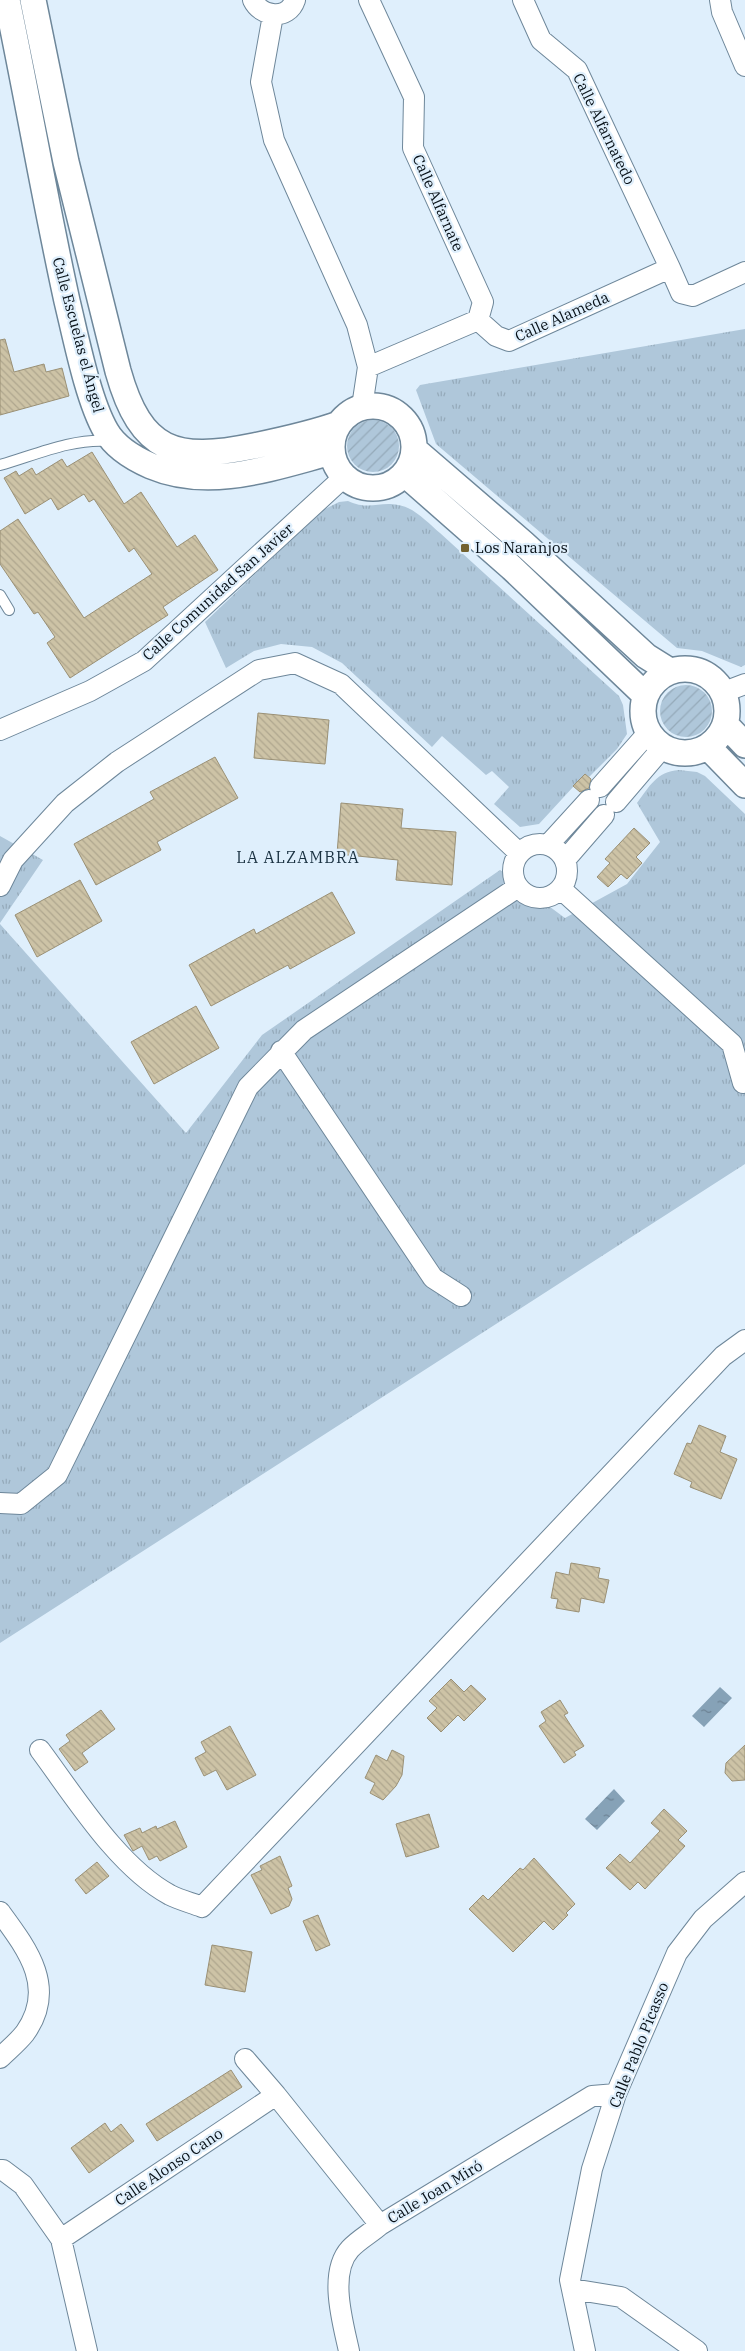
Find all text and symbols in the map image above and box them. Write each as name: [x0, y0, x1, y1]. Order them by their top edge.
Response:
street label: Calle Alfarnatedo: [569, 70, 640, 188]
street label: Calle Alfarnate: [409, 151, 468, 254]
street label: Calle Escuelas el Ángel: [49, 255, 108, 415]
street label: Calle Alameda: [512, 287, 612, 346]
street label: Calle Comunidad San Javier: [138, 519, 297, 664]
place label: Los Naranjos: [475, 538, 568, 557]
marker: Los Naranjos: [459, 542, 471, 554]
district label: LA ALZAMBRA: [236, 847, 360, 867]
street label: Calle Pablo Picasso: [605, 1979, 672, 2110]
street label: Calle Alonso Cano: [111, 2123, 226, 2210]
street label: Calle Joan Miró: [384, 2156, 486, 2227]

